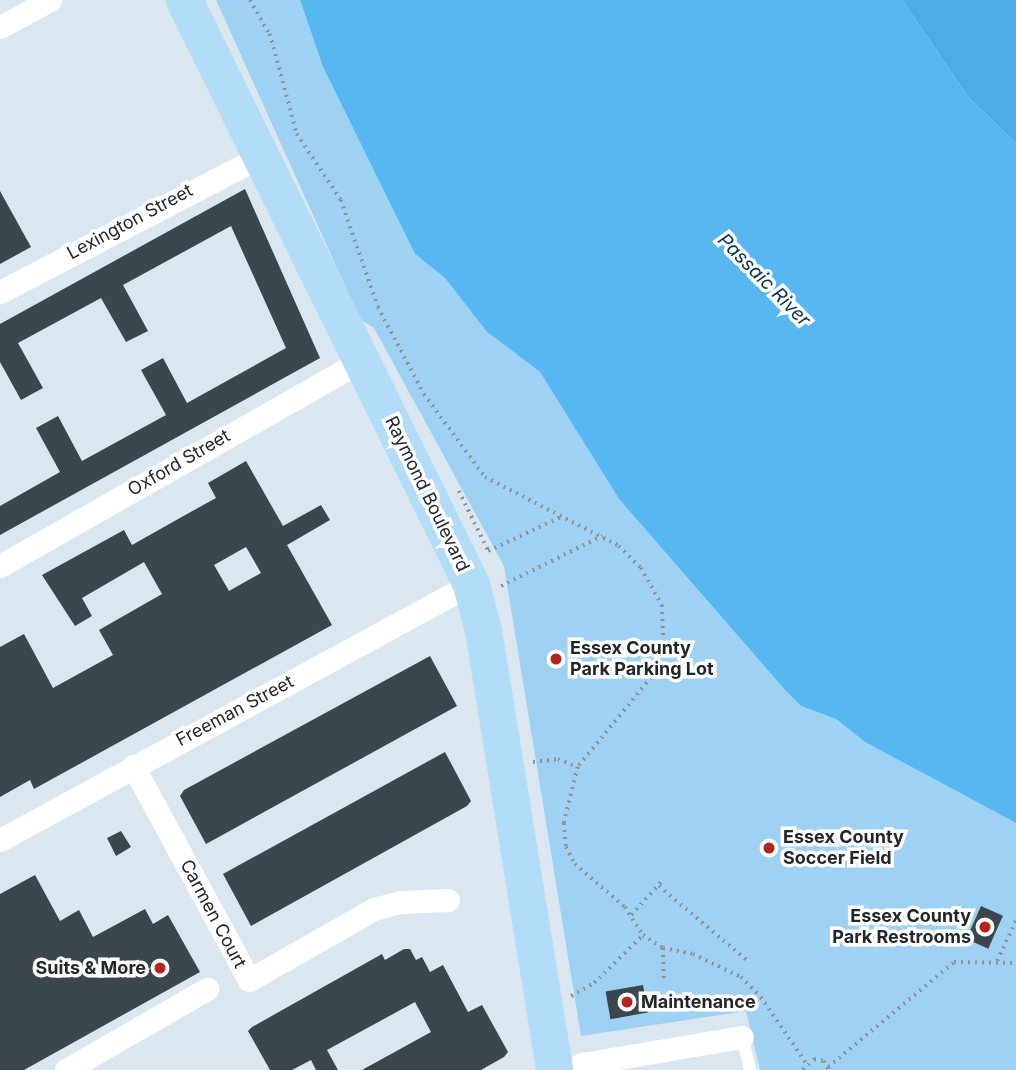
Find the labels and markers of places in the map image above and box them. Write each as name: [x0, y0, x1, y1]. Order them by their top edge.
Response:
place label: Essex County Park Parking Lot: [570, 638, 714, 680]
marker: Essex County Park Parking Lot: [548, 651, 564, 667]
place label: Essex County Soccer Field: [783, 827, 904, 870]
marker: Essex County Soccer Field: [761, 840, 777, 856]
place label: Essex County Park Restrooms: [832, 906, 971, 948]
marker: Essex County Park Restrooms: [977, 919, 993, 935]
place label: Suits & More: [36, 957, 146, 979]
marker: Suits & More: [152, 960, 168, 976]
place label: Maintenance: [641, 991, 756, 1013]
marker: Maintenance: [619, 994, 635, 1010]

